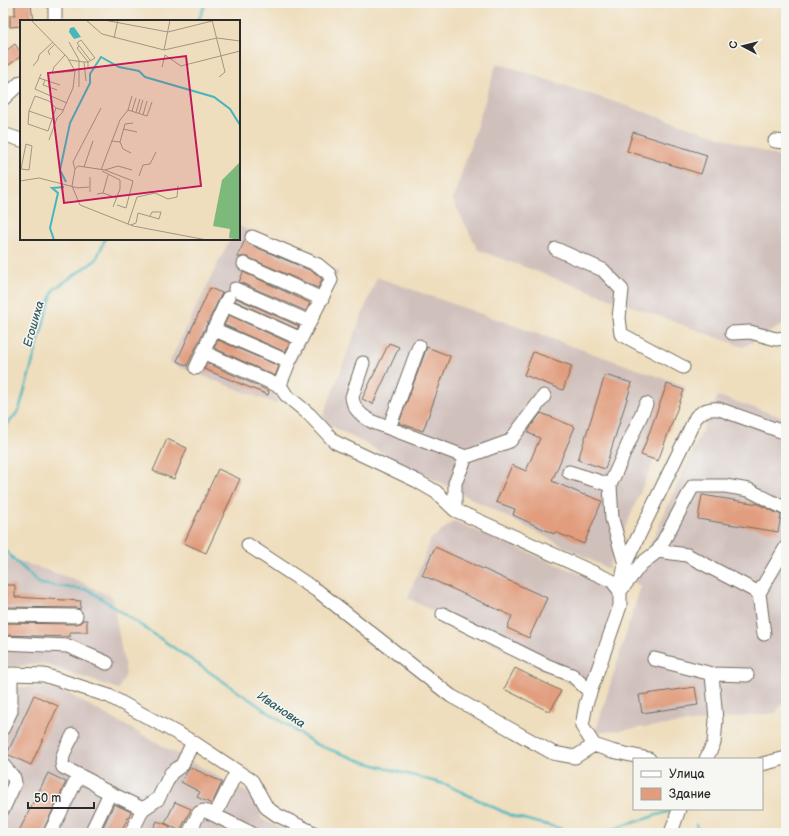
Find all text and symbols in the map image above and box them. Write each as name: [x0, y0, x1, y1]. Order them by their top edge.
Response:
inset map: [20, 20, 240, 240]
north arrow: [723, 26, 763, 66]
text: С: [727, 40, 741, 49]
water label: Егошиха: [20, 299, 48, 349]
water label: Ивановка: [254, 688, 308, 732]
legend: [633, 758, 763, 810]
text: Улица: [669, 767, 705, 782]
scale bar: [28, 784, 94, 810]
text: Здание: [669, 787, 711, 802]
text: 50 m: [34, 791, 61, 806]

